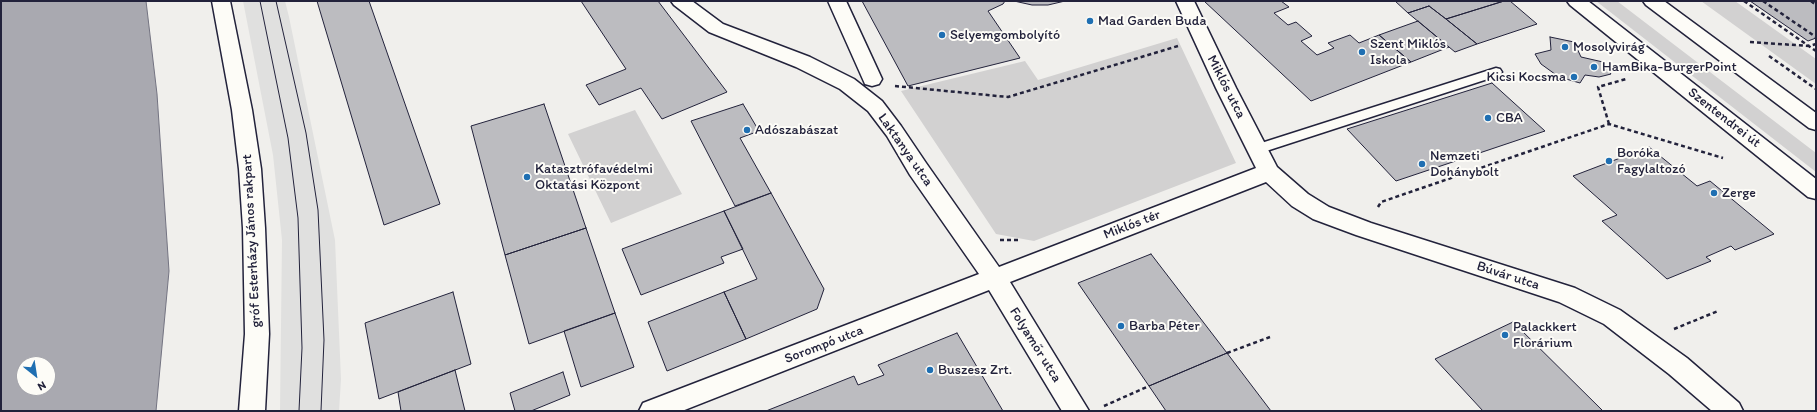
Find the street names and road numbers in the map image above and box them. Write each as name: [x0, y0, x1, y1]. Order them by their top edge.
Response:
street label: Miklós utca: [1203, 53, 1249, 121]
street label: Szentendrei út: [1684, 84, 1764, 152]
street label: Laktanya utca: [874, 110, 936, 190]
street label: gróf Esterházy János rakpart: [239, 154, 265, 328]
street label: Miklós tér: [1101, 206, 1163, 244]
street label: Búvár utca: [1474, 258, 1542, 294]
street label: Folyamőr utca: [1005, 304, 1065, 386]
street label: Sorompó utca: [782, 322, 866, 368]

